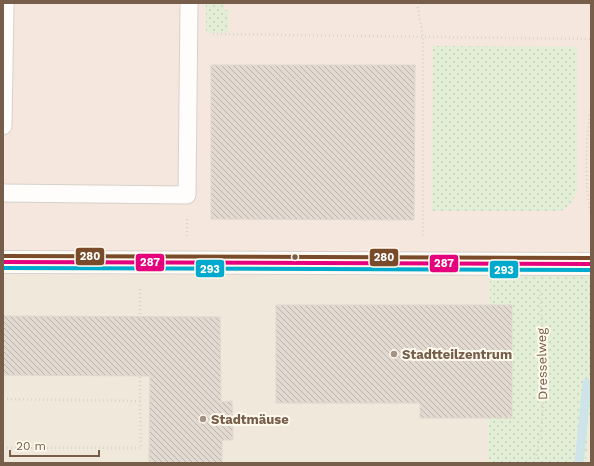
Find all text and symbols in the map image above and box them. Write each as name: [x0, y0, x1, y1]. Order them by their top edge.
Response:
line badge: 280: [75, 247, 105, 266]
line badge: 280: [369, 248, 399, 267]
text: 280: [80, 250, 100, 263]
text: 280: [374, 251, 394, 264]
unlabelled marker: [290, 252, 300, 262]
line badge: 287: [135, 253, 165, 272]
line badge: 287: [429, 254, 459, 273]
text: 287: [140, 256, 160, 269]
text: 287: [434, 257, 454, 270]
line badge: 293: [195, 259, 225, 278]
line badge: 293: [489, 260, 519, 279]
text: 293: [200, 263, 220, 276]
text: 293: [494, 264, 514, 277]
street label: Dresselweg: [534, 328, 550, 400]
place label: Stadtteilzentrum: [402, 347, 512, 362]
marker: Stadtteilzentrum: [389, 349, 399, 359]
place label: Stadtmäuse: [211, 412, 289, 427]
marker: Stadtmäuse: [198, 414, 208, 424]
scale bar: [10, 432, 99, 458]
text: 20 m: [16, 439, 46, 453]

